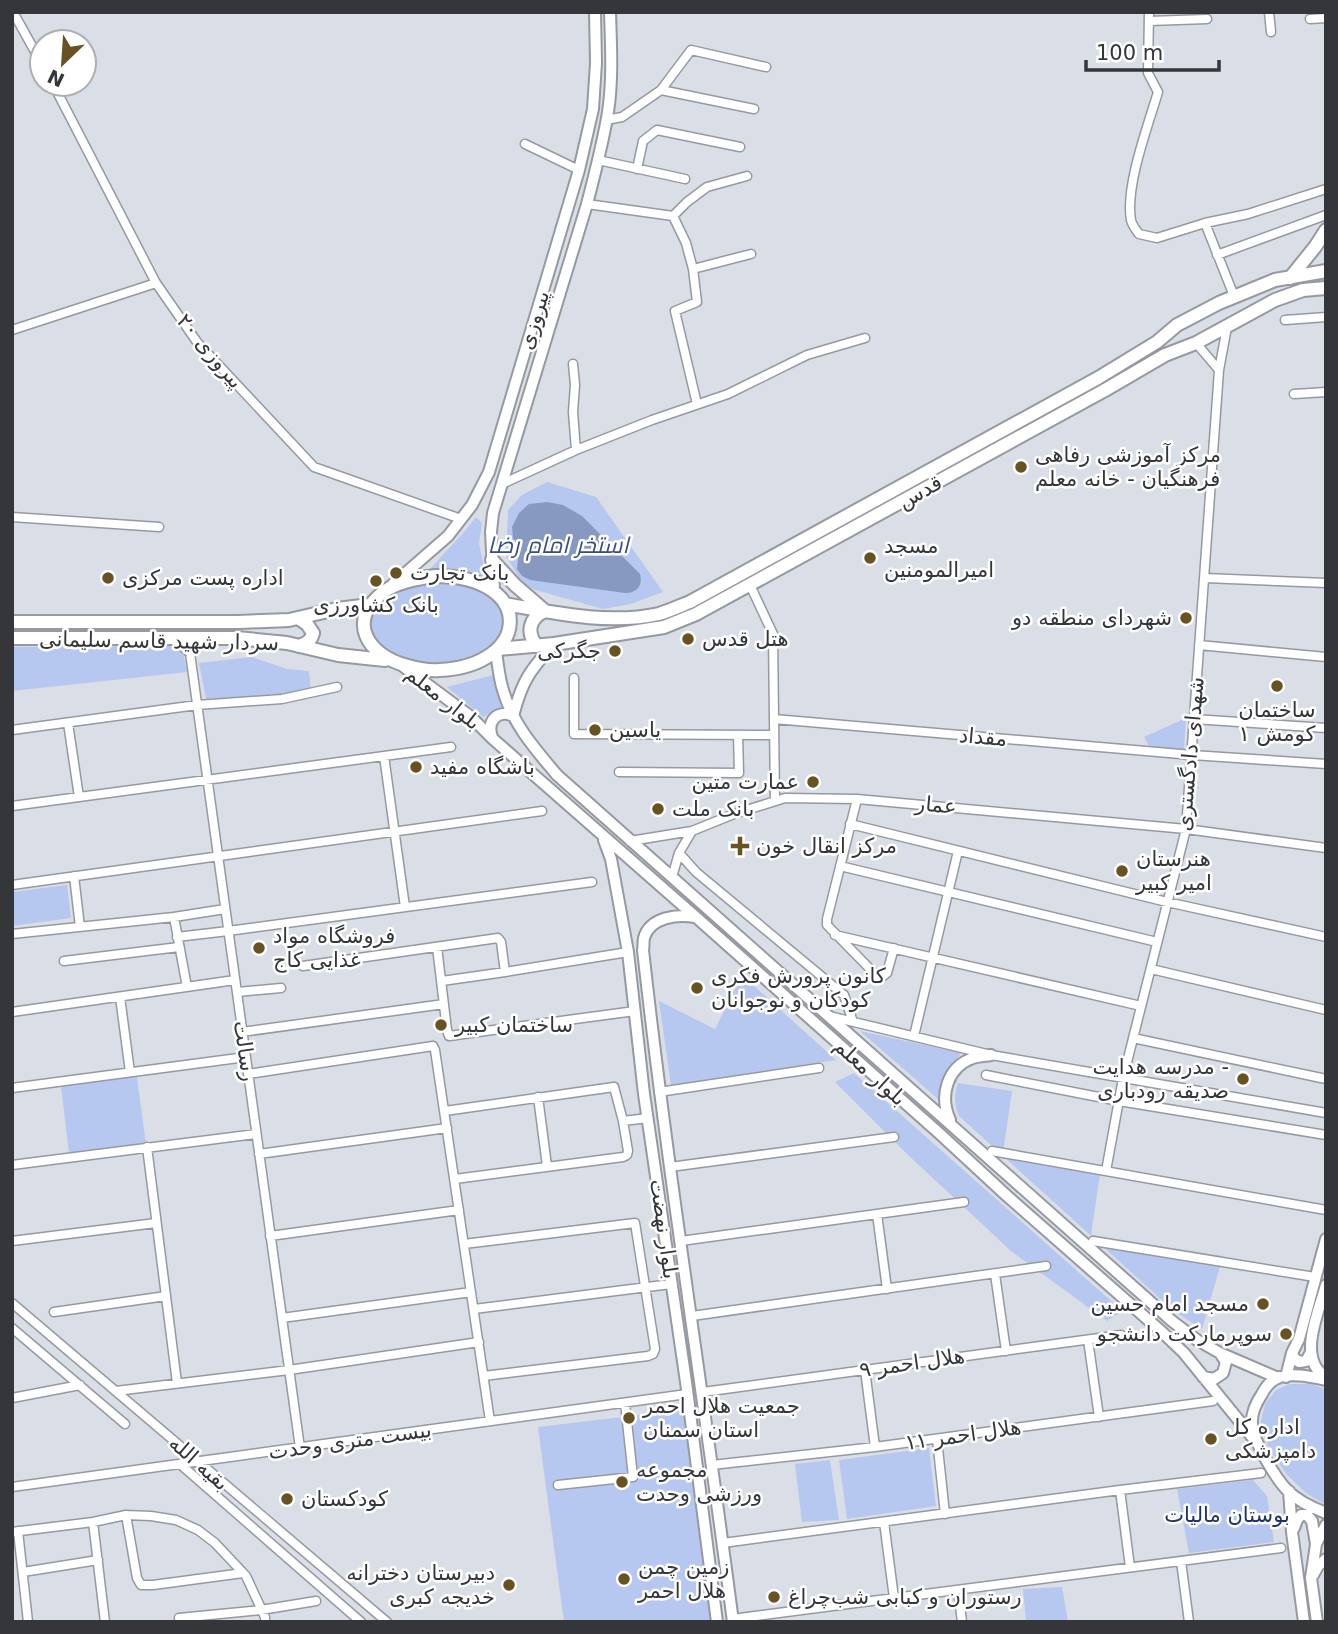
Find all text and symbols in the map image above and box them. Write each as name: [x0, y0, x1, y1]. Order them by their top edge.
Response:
north arrow: [28, 28, 98, 98]
scale bar: [1086, 28, 1219, 72]
text: 100 m: [1096, 41, 1163, 65]
text: N: [44, 65, 68, 92]
street label: پیروزی: [514, 287, 554, 352]
street label: پیروزی ۲۰: [172, 309, 248, 393]
place label: مرکز آموزشی رفاهی فرهنگیان - خانه معلم: [1035, 442, 1221, 492]
marker: مرکز آموزشی رفاهی فرهنگیان - خانه معلم: [1013, 459, 1029, 475]
street label: قدس: [894, 470, 946, 514]
water label: استخر امام رضا: [487, 532, 631, 561]
place label: مسجد امیرالمومنین: [884, 534, 994, 582]
marker: مسجد امیرالمومنین: [862, 550, 878, 566]
place label: بانک تجارت: [410, 561, 509, 585]
marker: بانک تجارت: [388, 565, 404, 581]
place label: اداره پست مرکزی: [122, 566, 284, 590]
marker: اداره پست مرکزی: [100, 570, 116, 586]
marker: بانک کشاورزی: [368, 573, 384, 589]
place label: بانک کشاورزی: [313, 593, 439, 617]
place label: شهردای منطقه دو: [1011, 606, 1172, 630]
marker: شهردای منطقه دو: [1178, 610, 1194, 626]
street label: سردار شهید قاسم سلیمانی: [39, 627, 279, 656]
place label: هتل قدس: [702, 627, 789, 651]
marker: هتل قدس: [680, 631, 696, 647]
place label: جگرکی: [537, 639, 601, 663]
marker: جگرکی: [607, 643, 623, 659]
street label: بلوار معلم: [400, 661, 485, 736]
street label: شهدای دادگستری: [1171, 676, 1209, 832]
marker: ساختمان کومش ۱: [1269, 678, 1285, 694]
place label: ساختمان کومش ۱: [1238, 698, 1316, 746]
place label: یاسین: [609, 718, 661, 742]
marker: یاسین: [587, 722, 603, 738]
street label: مقداد: [958, 723, 1008, 751]
place label: باشگاه مفید: [430, 755, 535, 779]
marker: باشگاه مفید: [408, 759, 424, 775]
place label: عمارت متین: [691, 770, 799, 794]
marker: عمارت متین: [805, 774, 821, 790]
street label: عمار: [913, 791, 958, 819]
place label: بانک ملت: [672, 797, 754, 821]
marker: بانک ملت: [650, 801, 666, 817]
place label: مرکز انقال خون: [756, 834, 897, 858]
marker: مرکز انقال خون: [730, 836, 750, 856]
place label: هنرستان امیر کبیر: [1135, 847, 1212, 895]
marker: هنرستان امیر کبیر: [1114, 863, 1130, 879]
place label: فروشگاه مواد غذایی کاج: [273, 924, 395, 973]
marker: فروشگاه مواد غذایی کاج: [251, 940, 267, 956]
place label: کانون پرورش فکری کودکان و نوجوانان: [711, 964, 886, 1012]
marker: کانون پرورش فکری کودکان و نوجوانان: [689, 980, 705, 996]
place label: ساختمان کبیر: [454, 1013, 573, 1037]
marker: ساختمان کبیر: [433, 1017, 449, 1033]
street label: رسالت: [229, 1019, 261, 1083]
street label: بلوار معلم: [828, 1033, 911, 1111]
place label: مدرسه هدایت - صدیقه رودباری: [1092, 1055, 1229, 1103]
marker: مدرسه هدایت - صدیقه رودباری: [1235, 1071, 1251, 1087]
street label: بلوار نهضت: [645, 1177, 683, 1281]
place label: مسجد امام حسین: [1091, 1292, 1249, 1316]
marker: مسجد امام حسین: [1255, 1296, 1271, 1312]
place label: سوپرمارکت دانشجو: [1096, 1322, 1272, 1346]
marker: سوپرمارکت دانشجو: [1278, 1326, 1294, 1342]
street label: هلال احمر ۹: [858, 1344, 966, 1382]
place label: جمعیت هلال احمر استان سمنان: [642, 1394, 800, 1442]
marker: جمعیت هلال احمر استان سمنان: [621, 1410, 637, 1426]
street label: هلال احمر ۱۱: [903, 1415, 1023, 1455]
place label: اداره کل دامپزشکی: [1225, 1415, 1316, 1463]
street label: بیست متری وحدت: [267, 1418, 433, 1464]
street label: بقیه الله: [164, 1431, 234, 1495]
marker: اداره کل دامپزشکی: [1203, 1431, 1219, 1447]
place label: مجموعه ورزشی وحدت: [636, 1458, 762, 1506]
marker: مجموعه ورزشی وحدت: [614, 1474, 630, 1490]
place label: کودکستان: [301, 1487, 388, 1511]
marker: کودکستان: [279, 1491, 295, 1507]
park label: بوستان مالیات: [1164, 1503, 1290, 1527]
place label: زمین چمن هلال احمر: [637, 1555, 730, 1603]
place label: دبیرستان دخترانه خدیجه کبری: [346, 1561, 495, 1609]
marker: زمین چمن هلال احمر: [616, 1571, 632, 1587]
marker: دبیرستان دخترانه خدیجه کبری: [501, 1577, 517, 1593]
place label: رستوران و کبابی شب‌چراغ: [788, 1585, 1022, 1609]
marker: رستوران و کبابی شب‌چراغ: [766, 1589, 782, 1605]

